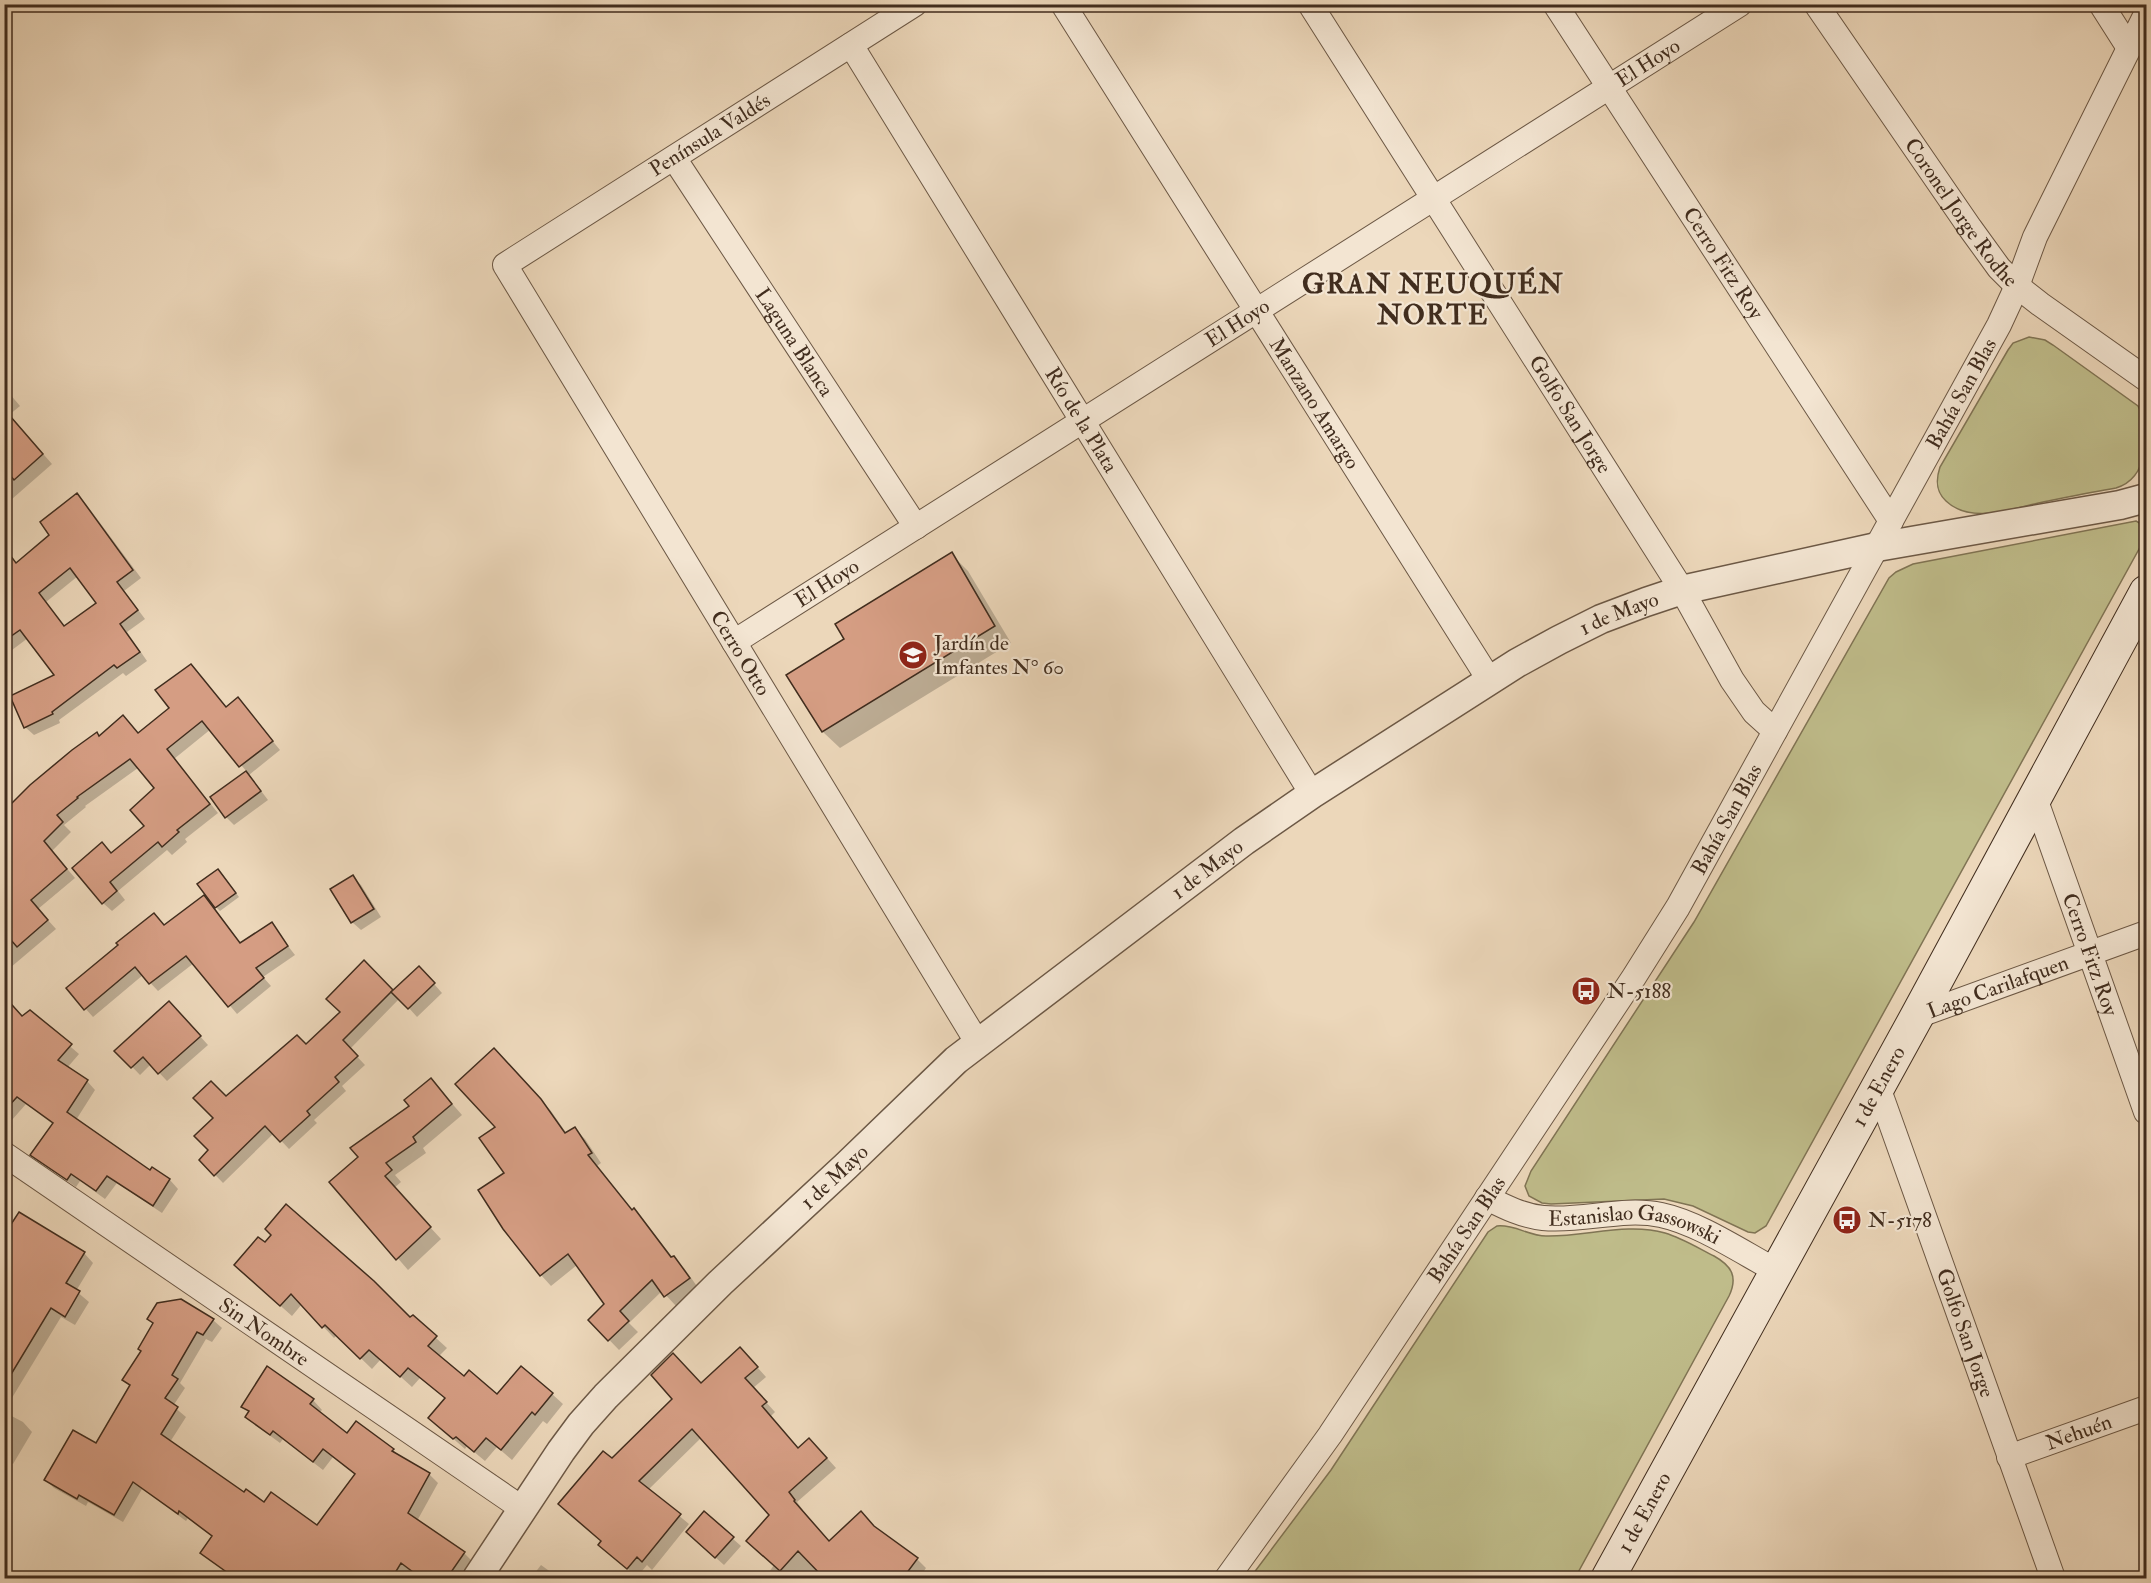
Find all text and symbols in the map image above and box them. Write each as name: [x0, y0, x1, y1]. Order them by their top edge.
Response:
street label: El Hoyo: [1610, 32, 1685, 93]
street label: Península Valdés: [645, 87, 775, 183]
street label: Coronel Jorge Rodhe: [1899, 133, 2024, 293]
street label: Cerro Fitz Roy: [1677, 202, 1770, 325]
district label: GRAN NEUQUÉN NORTE: [1302, 266, 1564, 332]
street label: Laguna Blanca: [749, 282, 840, 402]
street label: El Hoyo: [1200, 292, 1275, 353]
street label: Manzano Amargo: [1263, 332, 1366, 474]
street label: Bahía San Blas: [1920, 333, 2003, 454]
street label: Golfo San Jorge: [1523, 350, 1618, 479]
street label: Río de la Plata: [1039, 362, 1124, 478]
street label: El Hoyo: [790, 553, 864, 614]
street label: 1 de Mayo: [1574, 585, 1662, 641]
street label: Cerro Otto: [704, 605, 777, 701]
place label: Jardín de Imfantes N° 60: [933, 630, 1064, 681]
school or university icon: Jardín de Imfantes N° 60: [897, 639, 929, 671]
street label: Bahía San Blas: [1685, 759, 1768, 879]
street label: 1 de Mayo: [1166, 833, 1248, 905]
street label: Cerro Fitz Roy: [2056, 890, 2125, 1020]
street label: Lago Carilafquen: [1924, 949, 2072, 1025]
bus stop icon: N-5188: [1570, 975, 1602, 1007]
place label: N-5188: [1607, 978, 1671, 1005]
street label: 1 de Enero: [1845, 1041, 1911, 1132]
street label: 1 de Mayo: [795, 1138, 874, 1215]
street label: Bahía San Blas: [1421, 1171, 1512, 1288]
street label: Estanislao Gassowski: [1548, 1199, 1726, 1251]
bus stop icon: N-5178: [1831, 1204, 1863, 1236]
place label: N-5178: [1868, 1207, 1932, 1234]
street label: Golfo San Jorge: [1930, 1265, 2001, 1401]
street label: Sin Nombre: [214, 1291, 315, 1372]
street label: Nehuén: [2042, 1408, 2116, 1456]
street label: 1 de Enero: [1611, 1467, 1677, 1557]

